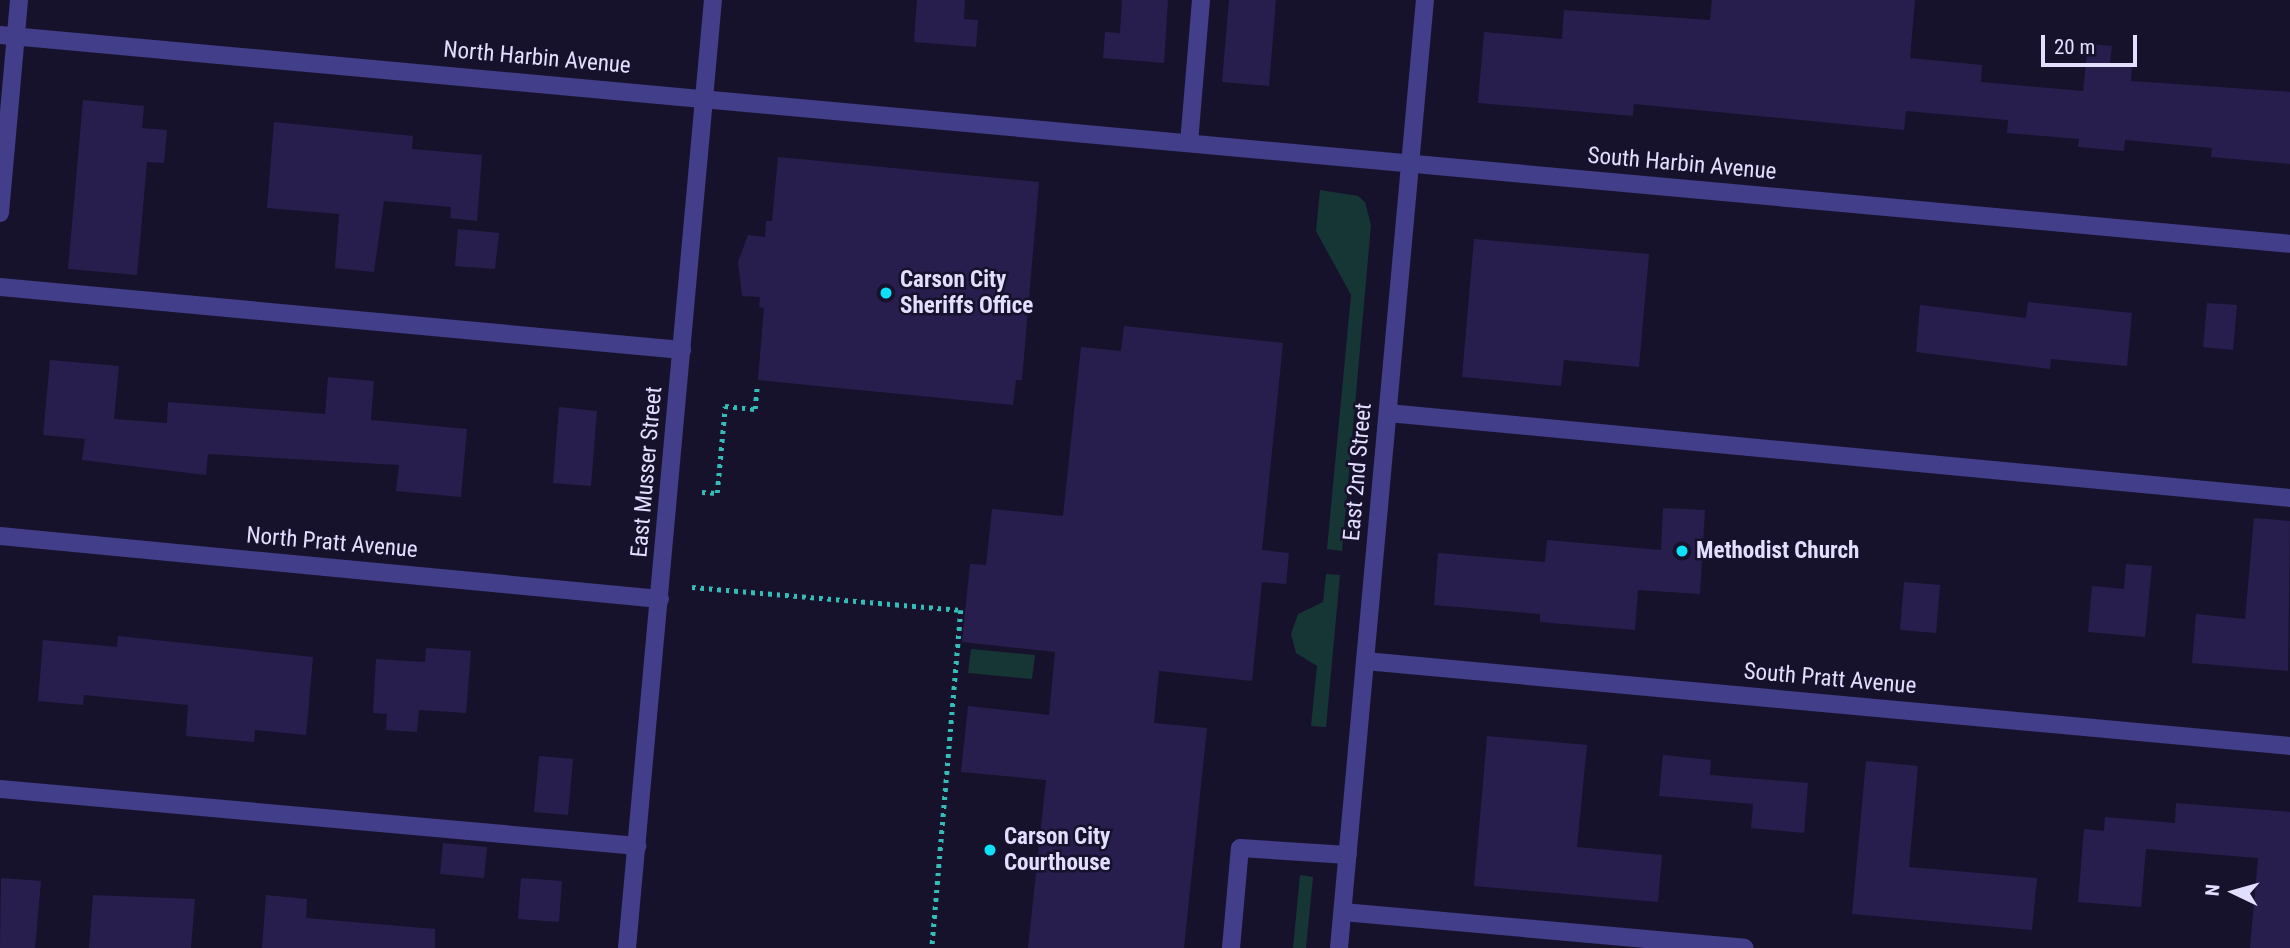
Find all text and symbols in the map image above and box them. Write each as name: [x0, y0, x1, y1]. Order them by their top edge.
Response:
scale bar: [2045, 21, 2141, 65]
text: 20 m: [2054, 35, 2095, 59]
street label: North Harbin Avenue: [442, 36, 632, 80]
street label: South Harbin Avenue: [1586, 142, 1778, 186]
place label: Carson City Sheriffs Office: [900, 266, 1033, 320]
marker: Carson City Sheriffs Office: [878, 285, 894, 301]
street label: East Musser Street: [626, 385, 668, 559]
street label: East 2nd Street: [1338, 402, 1378, 542]
street label: North Pratt Avenue: [245, 522, 419, 564]
place label: Methodist Church: [1696, 537, 1859, 565]
marker: Methodist Church: [1674, 543, 1690, 559]
street label: South Pratt Avenue: [1743, 658, 1917, 700]
place label: Carson City Courthouse: [1004, 823, 1111, 877]
marker: Carson City Courthouse: [982, 842, 998, 858]
north arrow: [2199, 857, 2269, 927]
text: N: [2201, 883, 2225, 897]

